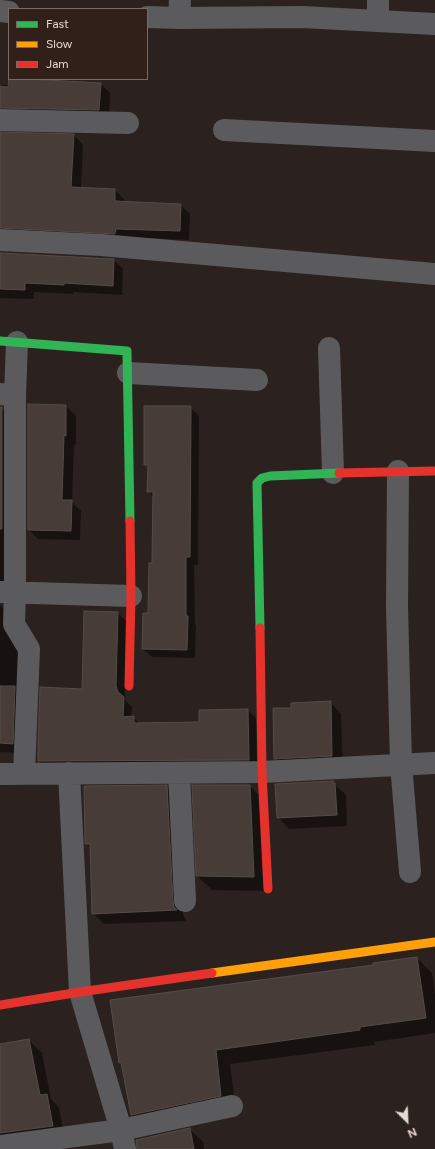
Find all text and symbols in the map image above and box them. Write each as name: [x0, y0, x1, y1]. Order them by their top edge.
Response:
legend: [8, 8, 148, 80]
text: Fast: [46, 17, 69, 31]
text: Slow: [46, 37, 72, 51]
text: Jam: [46, 57, 69, 71]
north arrow: [387, 1101, 427, 1141]
text: N: [406, 1125, 419, 1140]

